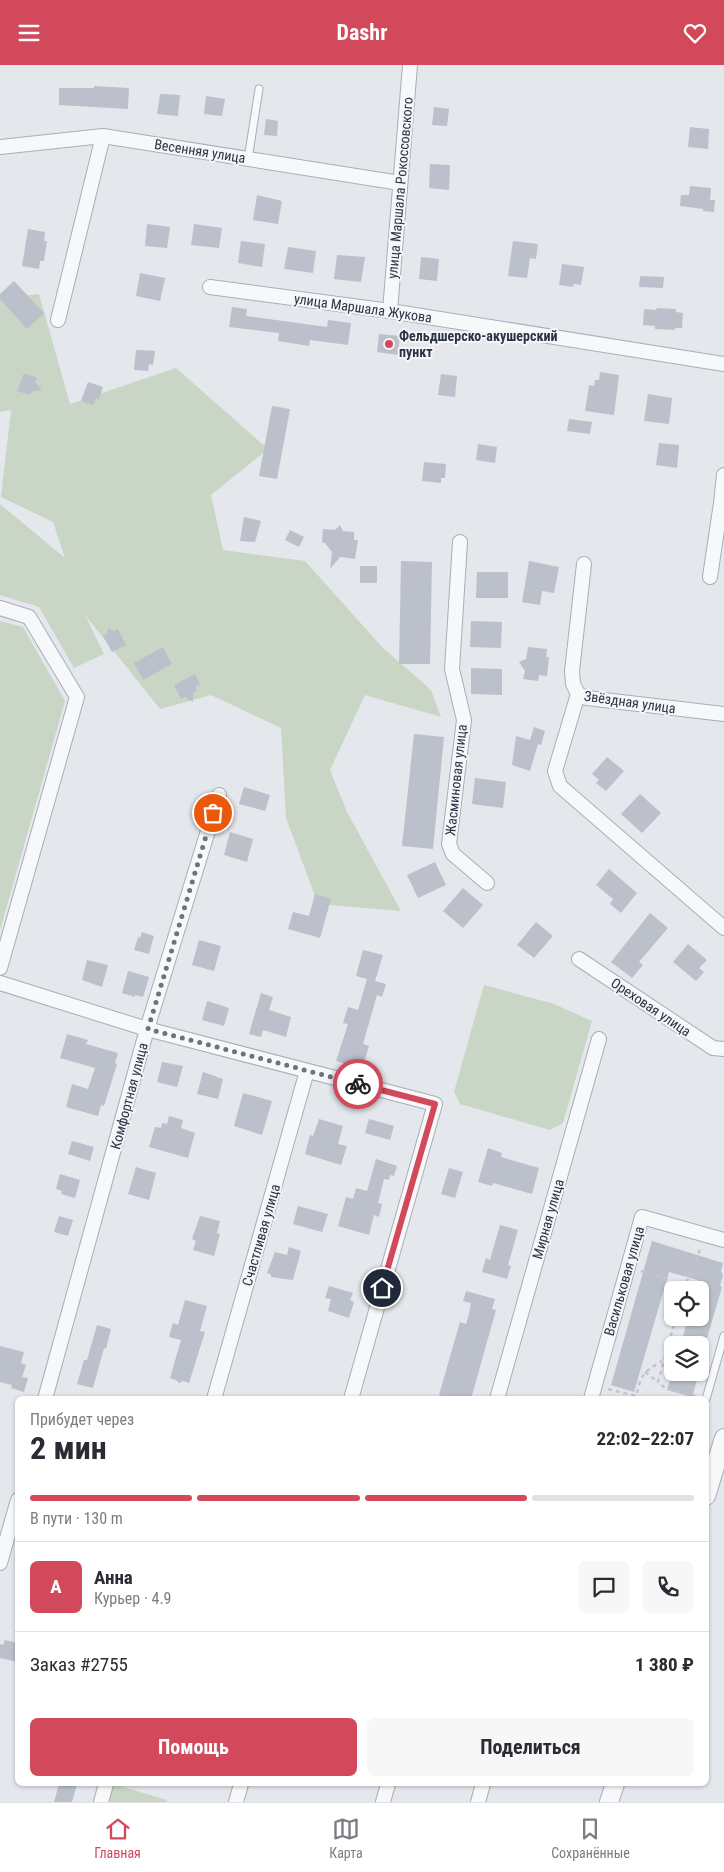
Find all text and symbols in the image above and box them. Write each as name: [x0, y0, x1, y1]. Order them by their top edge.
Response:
icon: menu: [15, 19, 43, 47]
icon: heart: [681, 19, 709, 47]
text: Dashr: [337, 20, 387, 45]
street label: улица Маршала Рокоссовского: [384, 96, 416, 280]
street label: Весенняя улица: [153, 136, 247, 166]
street label: улица Маршала Жукова: [293, 290, 433, 326]
place label: Фельдшерско-акушерский пункт: [399, 328, 558, 360]
marker: Фельдшерско-акушерский пункт: [383, 338, 395, 350]
street label: Звёздная улица: [583, 688, 677, 716]
street label: Жасминовая улица: [442, 723, 470, 837]
pin: [192, 792, 234, 834]
icon: bag: [199, 799, 227, 827]
street label: Ореховая улица: [608, 975, 694, 1039]
street label: Комфортная улица: [107, 1041, 151, 1151]
courier: [333, 1059, 383, 1109]
icon: bike: [344, 1070, 372, 1098]
street label: Мирная улица: [529, 1177, 567, 1261]
street label: Счастливая улица: [239, 1182, 283, 1288]
street label: Васильковая улица: [601, 1224, 647, 1338]
pin: [361, 1267, 403, 1309]
icon: home: [368, 1274, 396, 1302]
map controls: [664, 1281, 709, 1381]
button: locate: [664, 1281, 709, 1326]
button: layers: [664, 1336, 709, 1381]
text: Прибудет через: [30, 1410, 134, 1429]
text: 22:02–22:07: [596, 1427, 694, 1450]
text: 2 мин: [30, 1429, 107, 1467]
text: В пути · 130 m: [30, 1509, 123, 1528]
button: chat: [578, 1561, 630, 1613]
button: phone: [642, 1561, 694, 1613]
text: Анна: [94, 1566, 133, 1589]
text: А: [50, 1575, 62, 1598]
text: Курьер · 4.9: [94, 1589, 172, 1608]
text: Заказ #2755: [30, 1653, 128, 1676]
text: 1 380 ₽: [635, 1653, 694, 1676]
button: Помощь: [30, 1718, 357, 1776]
button: Поделиться: [367, 1718, 694, 1776]
tab: Главная: [94, 1815, 141, 1861]
tab: Карта: [329, 1815, 363, 1861]
tab: Сохранённые: [551, 1815, 630, 1861]

